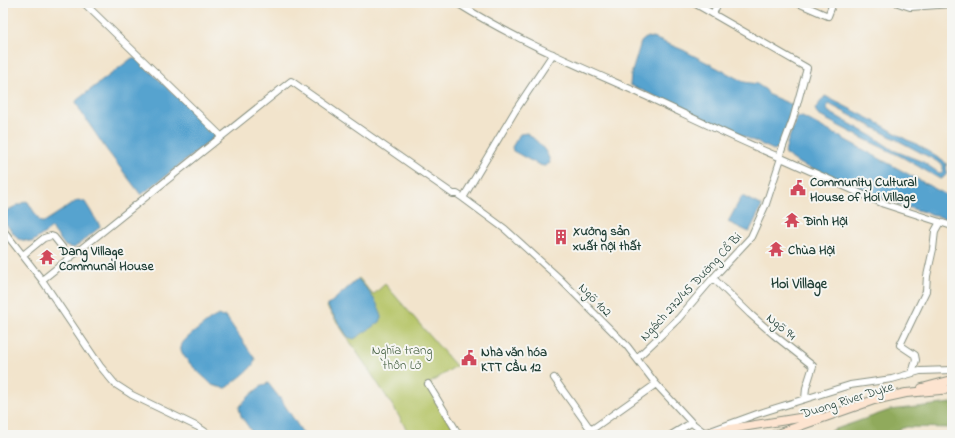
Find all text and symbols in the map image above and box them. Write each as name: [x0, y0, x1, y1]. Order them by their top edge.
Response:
place label: Community Cultural House of Hoi Village: [810, 173, 917, 209]
public building icon: Community Cultural House of Hoi Village: [789, 179, 807, 197]
temple icon: Đình Hội: [783, 211, 801, 229]
place label: Đình Hội: [803, 212, 848, 231]
place label: Xưởng sản xuất nội thất: [572, 222, 642, 256]
building icon: Xưởng sản xuất nội thất: [552, 228, 570, 246]
street label: Ngách 272/45 Đường Cổ Bi: [636, 229, 747, 346]
temple icon: Chùa Hội: [767, 240, 785, 258]
place label: Chùa Hội: [788, 241, 835, 260]
place label: Dang Village Communal House: [58, 242, 155, 276]
temple icon: Dang Village Communal House: [38, 248, 56, 266]
district label: Hoi Village: [771, 274, 828, 297]
street label: Ngõ 102: [573, 279, 616, 322]
street label: Ngõ 94: [761, 309, 801, 346]
park label: Nghĩa trang thôn Lở: [372, 341, 432, 375]
place label: Nhà văn hóa KTT Cầu 12: [481, 343, 547, 377]
public building icon: Nhà văn hóa KTT Cầu 12: [460, 349, 478, 367]
street label: Duong River Dyke: [798, 377, 896, 425]

